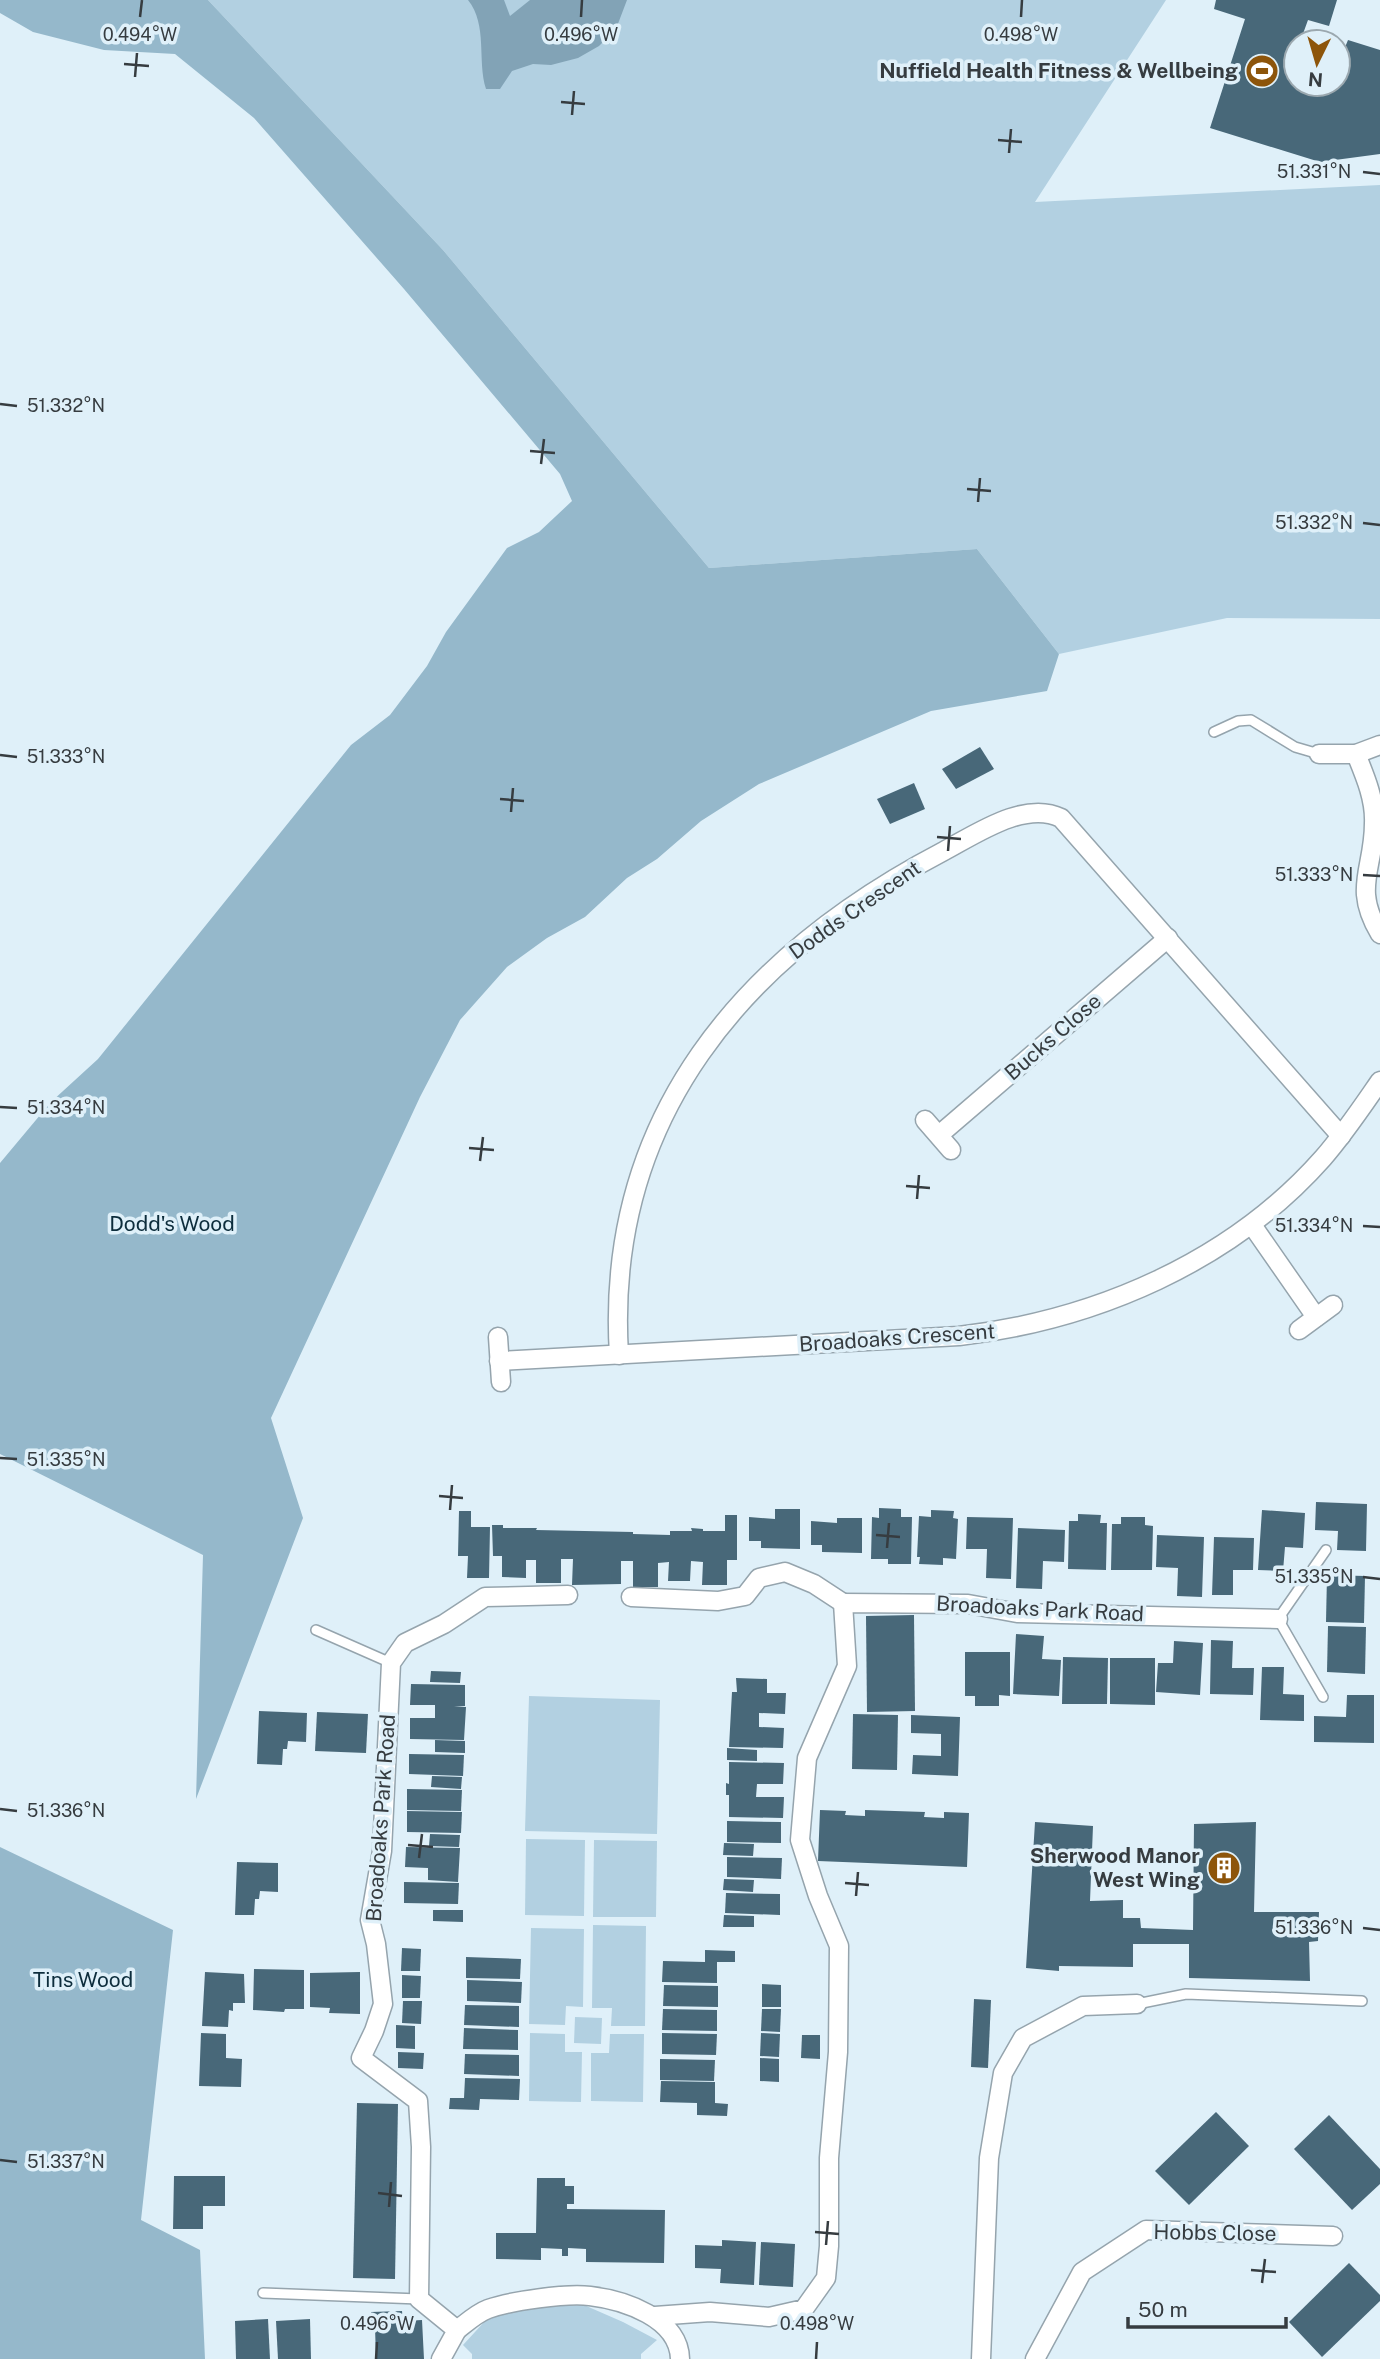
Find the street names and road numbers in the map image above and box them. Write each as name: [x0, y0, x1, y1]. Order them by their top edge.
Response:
street label: Dodds Crescent: [784, 855, 925, 964]
street label: Bucks Close: [999, 988, 1106, 1085]
street label: Broadoaks Crescent: [798, 1318, 996, 1357]
street label: Broadoaks Park Road: [935, 1591, 1145, 1626]
street label: Broadoaks Park Road: [361, 1713, 400, 1923]
street label: Hobbs Close: [1153, 2219, 1277, 2246]

